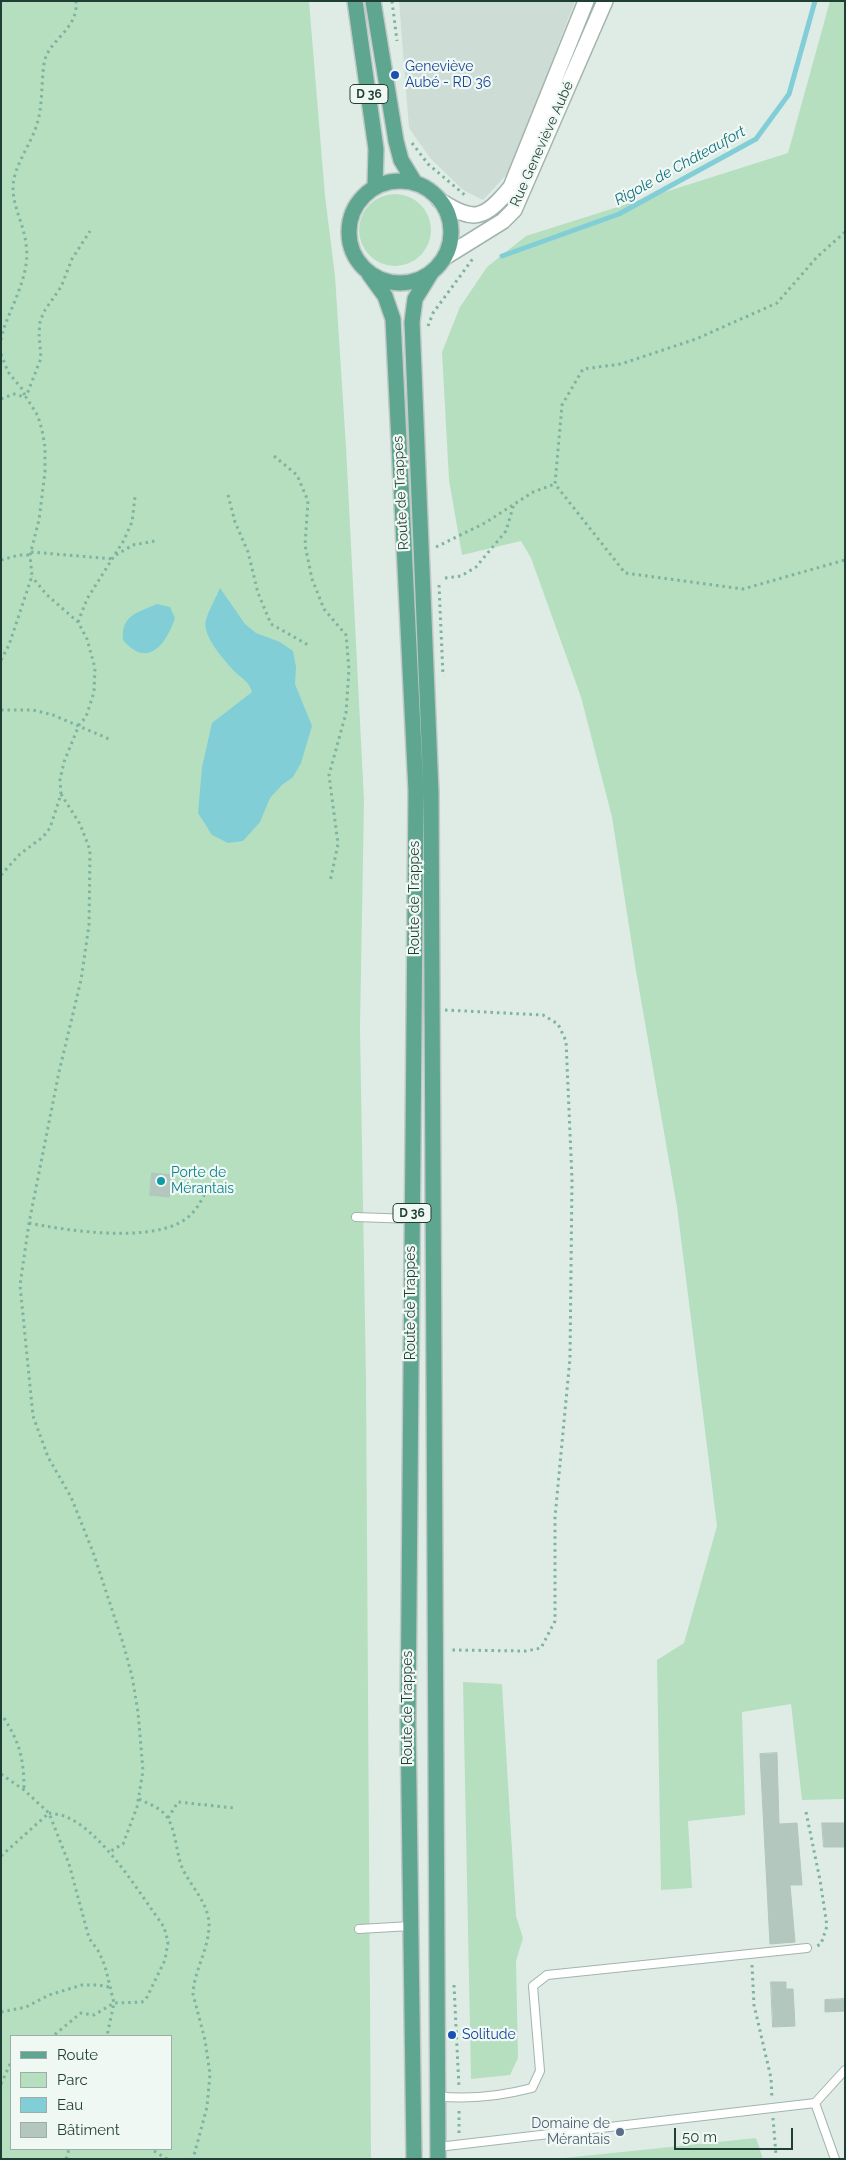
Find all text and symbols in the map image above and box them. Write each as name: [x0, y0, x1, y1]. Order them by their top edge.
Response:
place label: Geneviève Aubé - RD 36: [405, 59, 491, 92]
marker: Geneviève Aubé - RD 36: [389, 69, 401, 81]
street label: Rue Geneviève Aubé: [507, 79, 577, 209]
road number: D 36: [350, 85, 388, 104]
water label: Rigole de Châteaufort: [611, 123, 749, 209]
street label: Route de Trappes: [390, 435, 412, 551]
street label: Route de Trappes: [407, 841, 423, 955]
place label: Porte de Mérantais: [171, 1165, 234, 1198]
marker: Porte de Mérantais: [155, 1175, 167, 1187]
road number: D 36: [393, 1204, 431, 1222]
street label: Route de Trappes: [403, 1246, 419, 1360]
street label: Route de Trappes: [400, 1651, 416, 1765]
place label: Solitude: [462, 2027, 516, 2043]
marker: Solitude: [446, 2029, 458, 2041]
legend: [10, 2035, 172, 2150]
text: Route: [57, 2046, 98, 2064]
text: Parc: [57, 2071, 88, 2089]
text: Eau: [57, 2096, 83, 2114]
place label: Domaine de Mérantais: [531, 2116, 610, 2148]
scale bar: [676, 2118, 795, 2150]
text: Bâtiment: [57, 2121, 120, 2139]
marker: Domaine de Mérantais: [614, 2126, 626, 2138]
text: 50 m: [682, 2128, 717, 2146]

